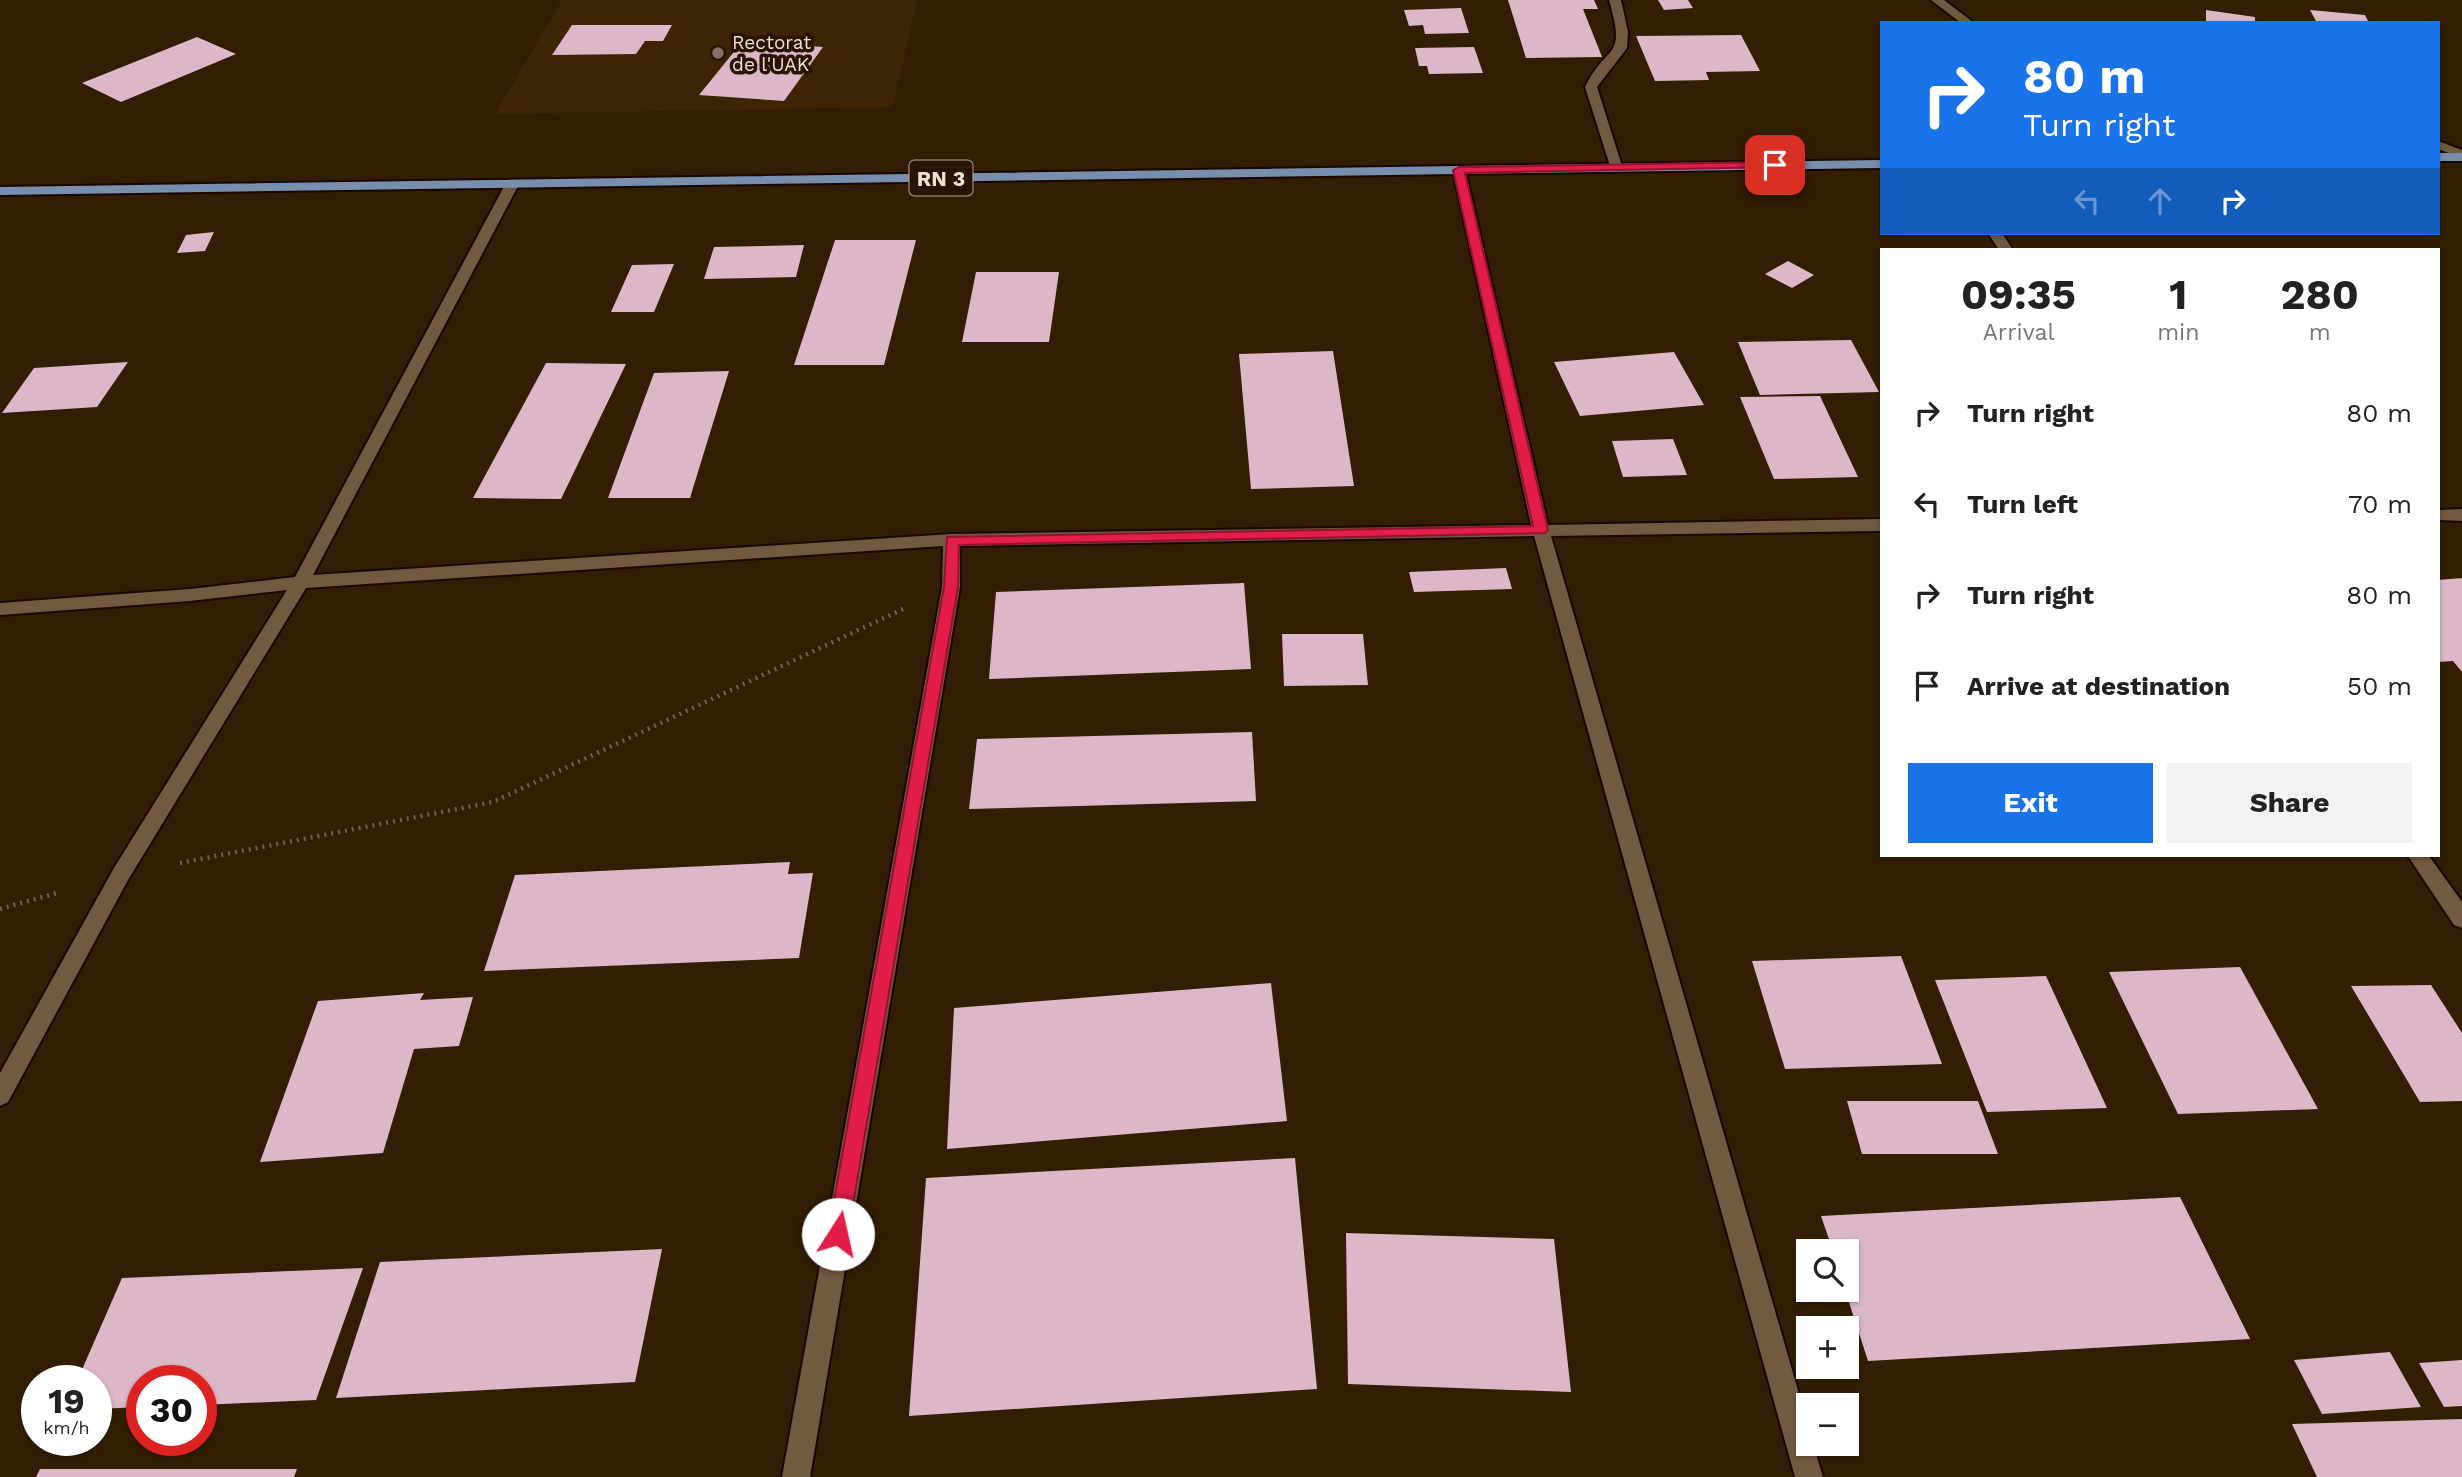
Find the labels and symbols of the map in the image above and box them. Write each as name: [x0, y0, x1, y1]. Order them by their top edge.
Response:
place label: Rectorat de l'UAK: [732, 31, 811, 76]
marker: Rectorat de l'UAK: [710, 45, 726, 61]
pin: [1745, 135, 1805, 195]
road number: RN 3: [909, 160, 972, 196]
position arrow: [801, 1197, 875, 1271]
speed limit sign: 30: [126, 1365, 217, 1456]

